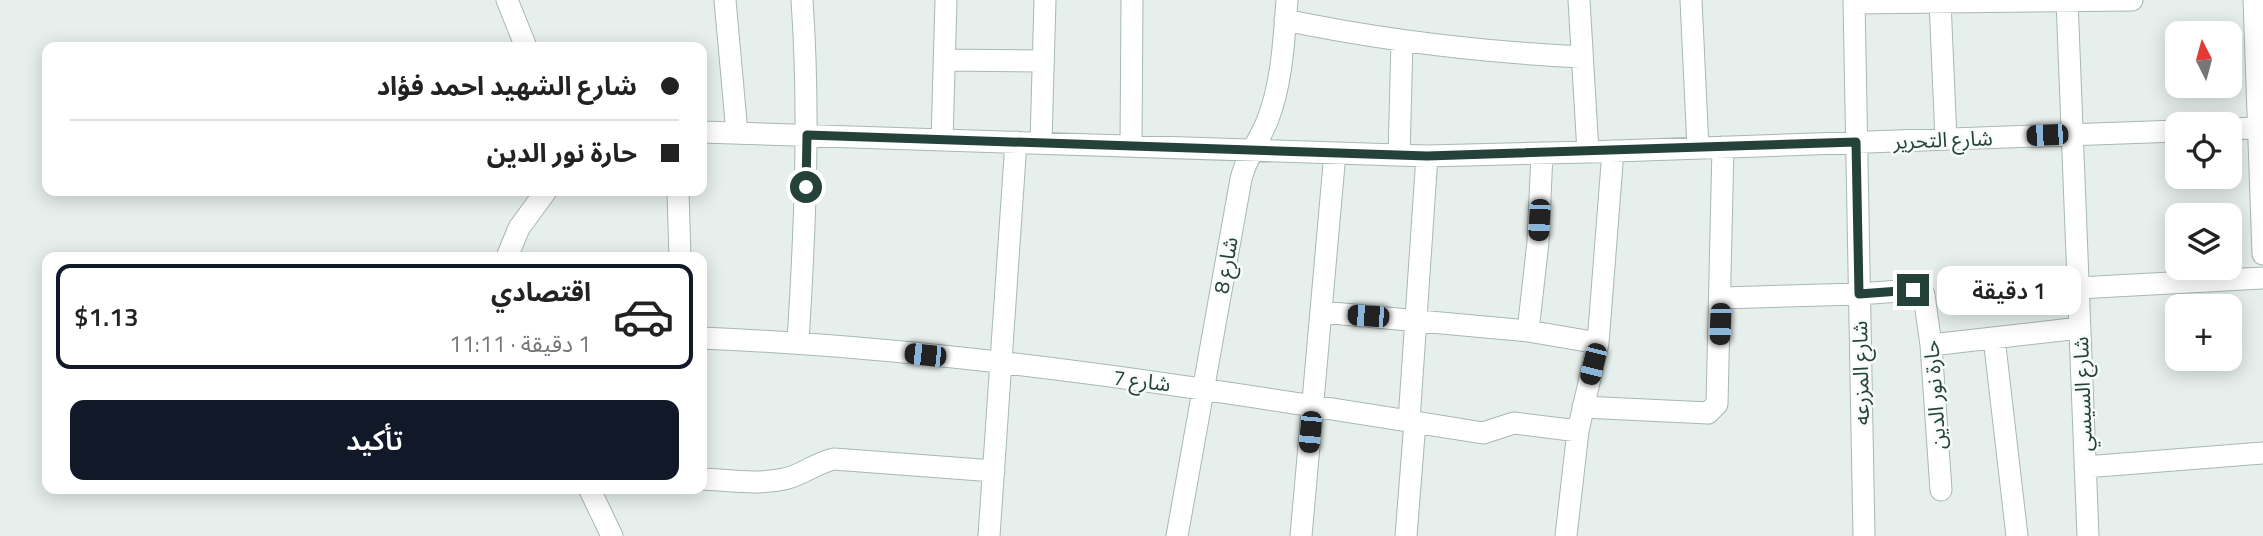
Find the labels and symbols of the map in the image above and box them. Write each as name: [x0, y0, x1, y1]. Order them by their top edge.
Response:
north arrow: [2165, 21, 2242, 98]
street label: شارع التحرير: [1892, 121, 1993, 157]
car: [2026, 124, 2069, 146]
route start: [790, 171, 822, 203]
car: [1528, 198, 1551, 242]
street label: شارع 8: [1204, 234, 1246, 296]
callout: 1 دقيقة: [1938, 266, 2081, 314]
route end: [1897, 274, 1929, 306]
car: [1709, 303, 1732, 345]
car: [1347, 304, 1390, 328]
street label: شارع المزرعه: [1843, 321, 1877, 425]
street label: شارع السيسي: [2064, 336, 2101, 452]
street label: حارة نور الدين: [1914, 339, 1954, 451]
car: [1578, 341, 1609, 387]
car: [904, 342, 947, 368]
street label: شارع 7: [1112, 361, 1172, 399]
car: [1298, 410, 1323, 454]

